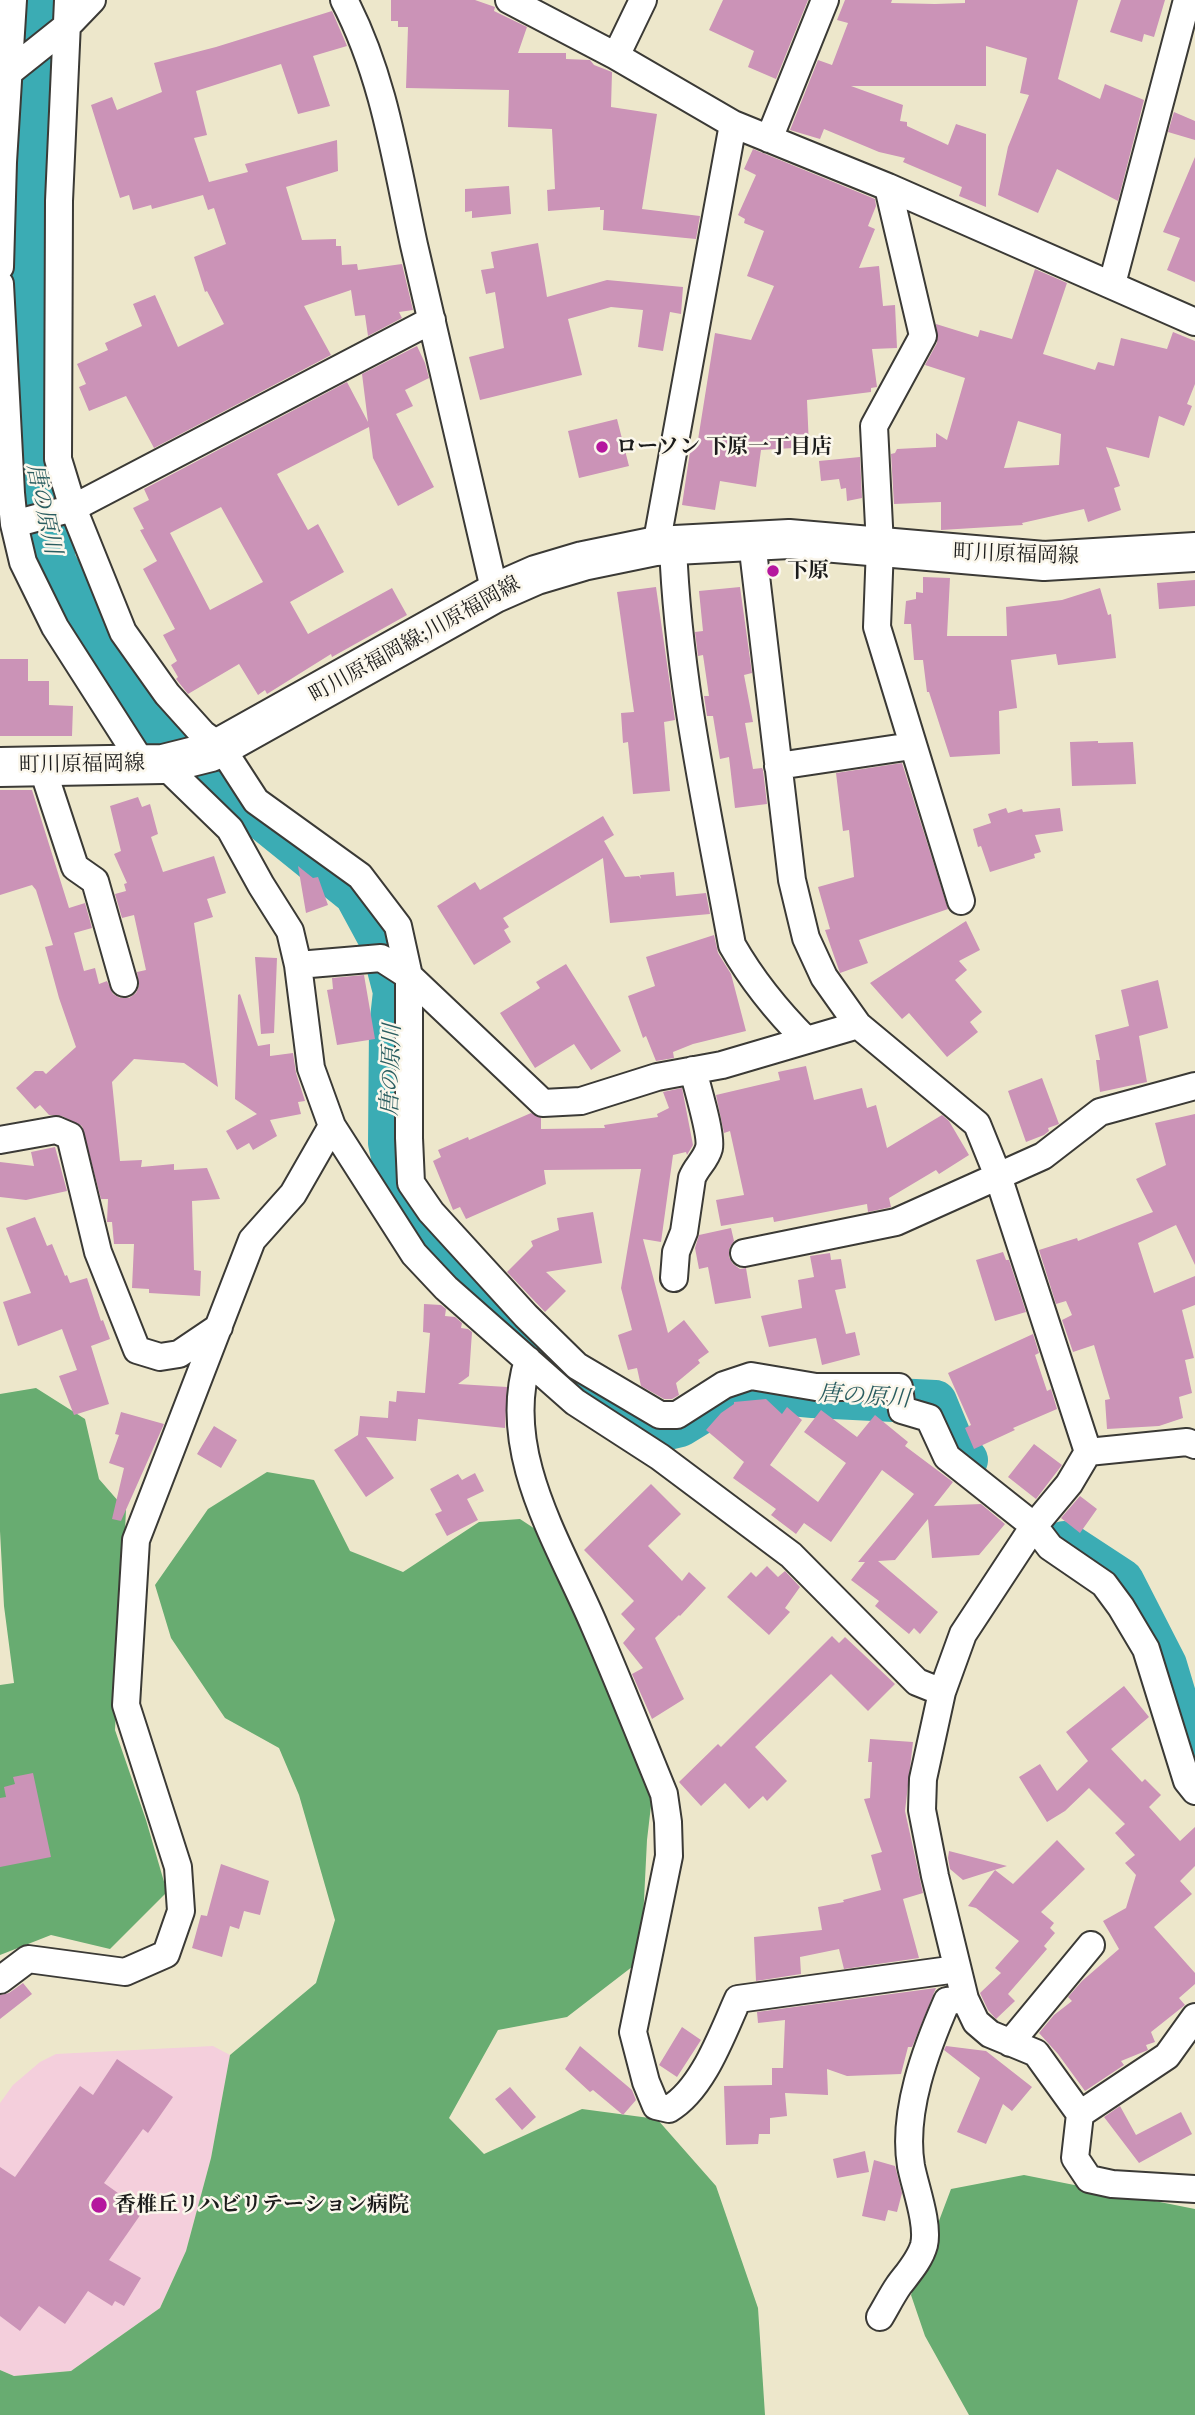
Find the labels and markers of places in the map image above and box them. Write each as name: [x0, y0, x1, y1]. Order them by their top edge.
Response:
place label: ローソン 下原一丁目店: [616, 434, 832, 460]
marker: ローソン 下原一丁目店: [594, 439, 610, 455]
place label: 下原: [787, 558, 829, 584]
marker: 下原: [765, 563, 781, 579]
place label: 香椎丘リハビリテーション病院: [115, 2192, 409, 2218]
marker: 香椎丘リハビリテーション病院: [89, 2195, 109, 2215]

